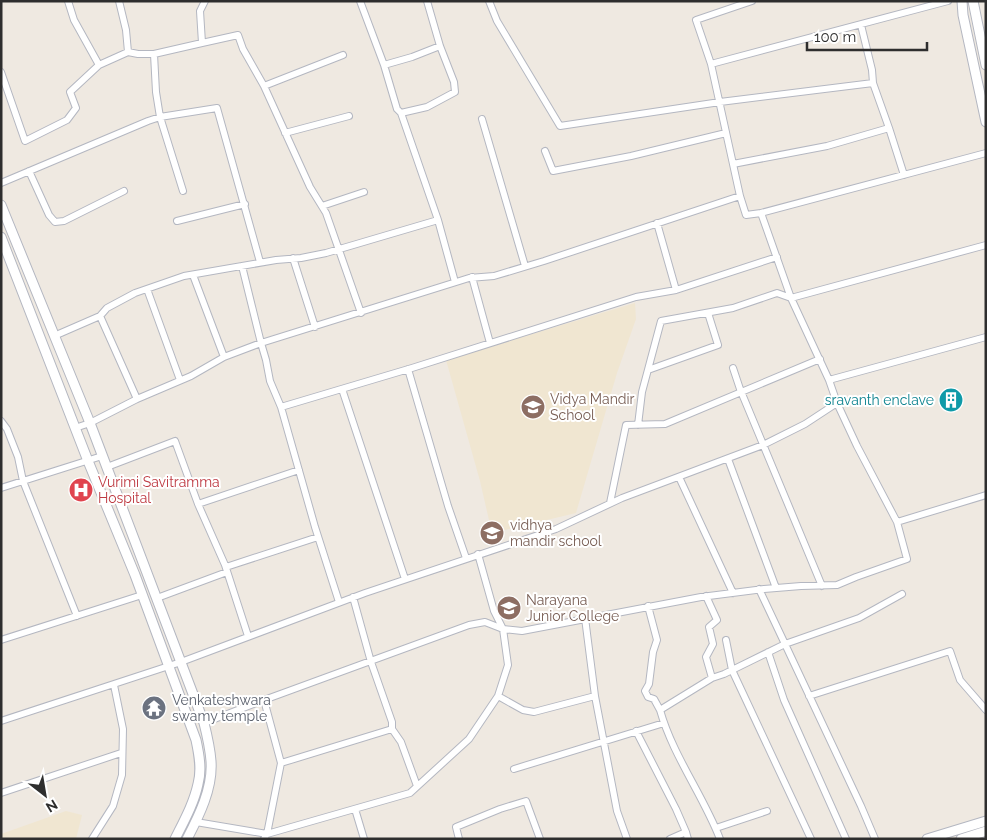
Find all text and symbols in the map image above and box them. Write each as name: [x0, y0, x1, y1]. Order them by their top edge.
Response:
scale bar: [807, 20, 927, 52]
text: 100 m: [814, 28, 856, 46]
building icon: sravanth enclave: [938, 387, 964, 413]
place label: Vidya Mandir School: [550, 391, 635, 423]
place label: sravanth enclave: [825, 392, 934, 408]
school or university icon: Vidya Mandir School: [520, 394, 546, 420]
place label: Vurimi Savitramma Hospital: [98, 474, 220, 506]
hospital icon: Vurimi Savitramma Hospital: [68, 477, 94, 503]
place label: vidhya mandir school: [510, 517, 602, 549]
school or university icon: vidhya mandir school: [479, 520, 505, 546]
place label: Narayana Junior College: [526, 592, 619, 624]
school or university icon: Narayana Junior College: [496, 595, 522, 621]
place label: Venkateshwara swamy temple: [172, 692, 271, 724]
temple icon: Venkateshwara swamy temple: [141, 695, 167, 721]
north arrow: [20, 770, 70, 820]
text: N: [43, 797, 60, 816]

